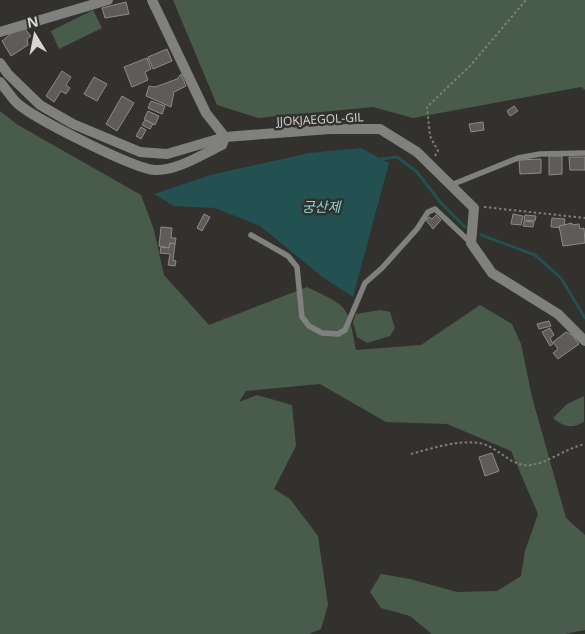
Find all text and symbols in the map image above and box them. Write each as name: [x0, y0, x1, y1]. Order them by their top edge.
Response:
north arrow: [10, 10, 60, 60]
text: N: [25, 11, 40, 32]
street label: JJOKJAEGOL-GIL: [275, 108, 364, 130]
water label: 궁산제: [302, 197, 342, 216]

